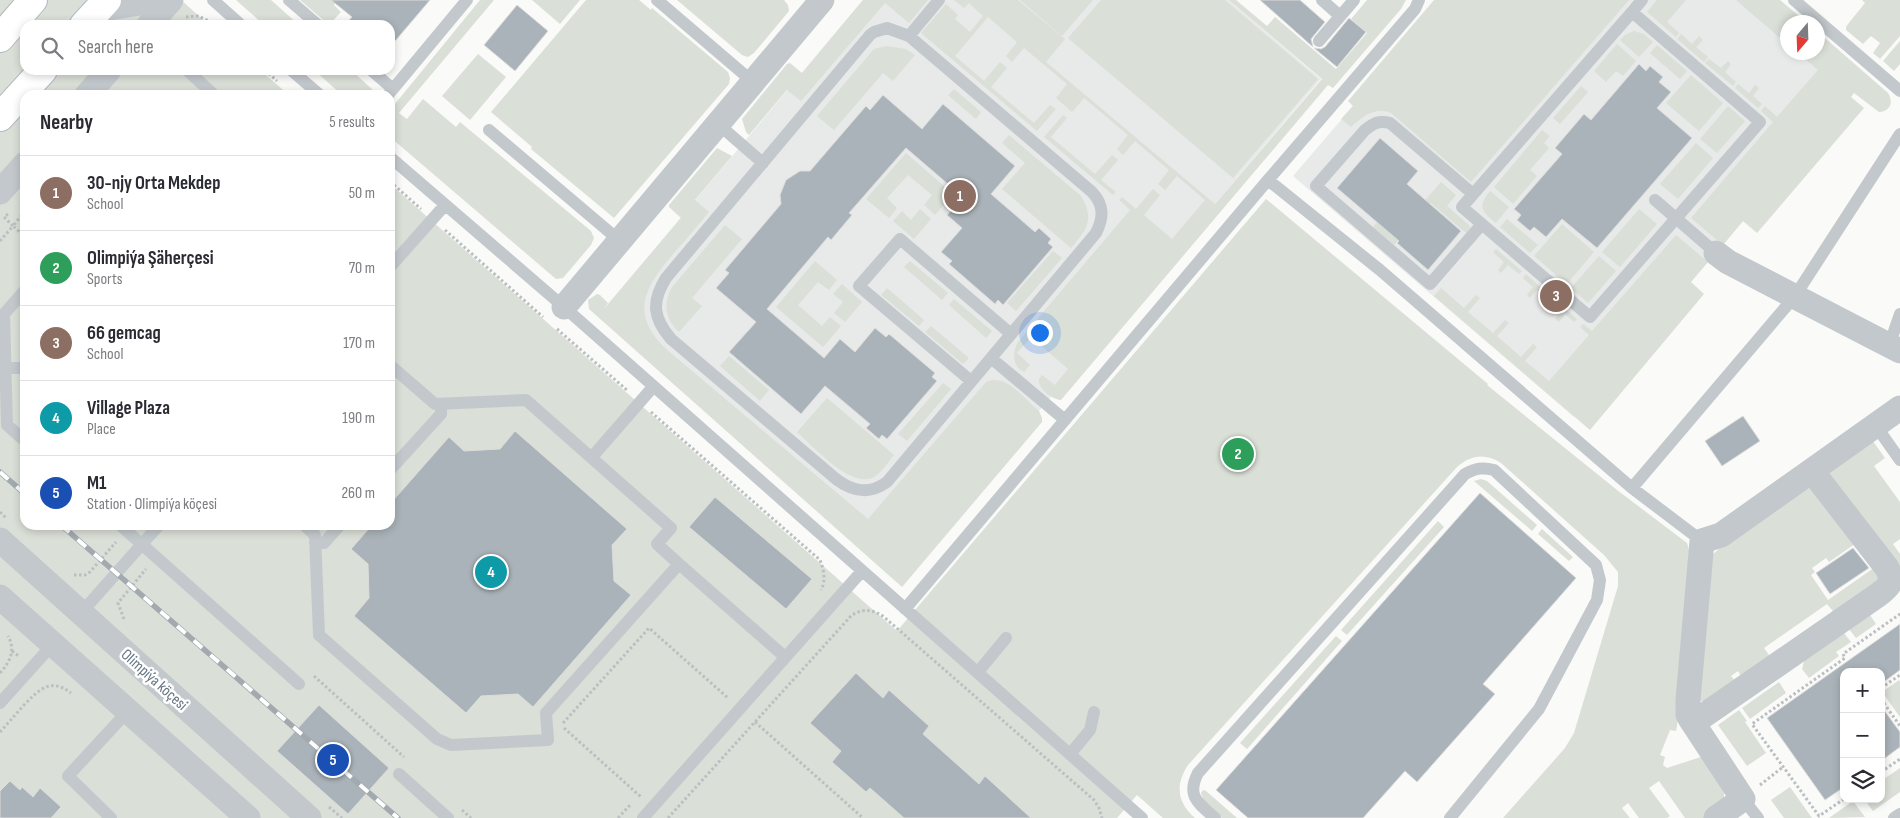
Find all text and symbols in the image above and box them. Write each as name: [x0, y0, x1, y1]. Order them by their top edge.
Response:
north arrow: [1780, 15, 1825, 60]
search box: [20, 20, 395, 75]
icon: search: [38, 34, 66, 62]
text: Search here: [78, 36, 154, 59]
text: Nearby: [40, 110, 93, 135]
text: 5 results: [329, 113, 375, 132]
text: 30-njy Orta Mekdep: [87, 172, 220, 195]
pin: 1: [944, 177, 976, 215]
text: 1: [53, 184, 59, 203]
text: 50 m: [349, 184, 375, 203]
text: School: [87, 195, 123, 214]
text: Olimpiýa Şäherçesi: [87, 247, 214, 270]
text: 2: [52, 259, 60, 278]
text: 70 m: [349, 259, 375, 278]
text: Sports: [87, 270, 122, 289]
pin: 3: [1540, 277, 1572, 315]
your location: [1027, 320, 1053, 346]
text: 66 детсад: [87, 322, 161, 345]
text: 3: [52, 334, 60, 353]
text: 170 m: [343, 334, 375, 353]
text: School: [87, 345, 123, 364]
text: Village Plaza: [87, 397, 170, 420]
text: 4: [52, 409, 60, 428]
text: 190 m: [342, 409, 375, 428]
text: Place: [87, 420, 116, 439]
pin: 2: [1222, 435, 1254, 473]
text: M1: [87, 472, 106, 495]
text: 5: [52, 484, 60, 503]
text: 260 m: [341, 484, 375, 503]
text: Station · Olimpiýa köçesi: [87, 495, 217, 514]
pin: 4: [475, 553, 507, 591]
street label: Olimpiýa köçesi: [117, 645, 191, 715]
map controls: [1840, 668, 1885, 803]
button: +: [1840, 668, 1885, 713]
button: −: [1840, 713, 1885, 758]
pin: 5: [317, 741, 349, 779]
button: layers: [1840, 758, 1885, 803]

